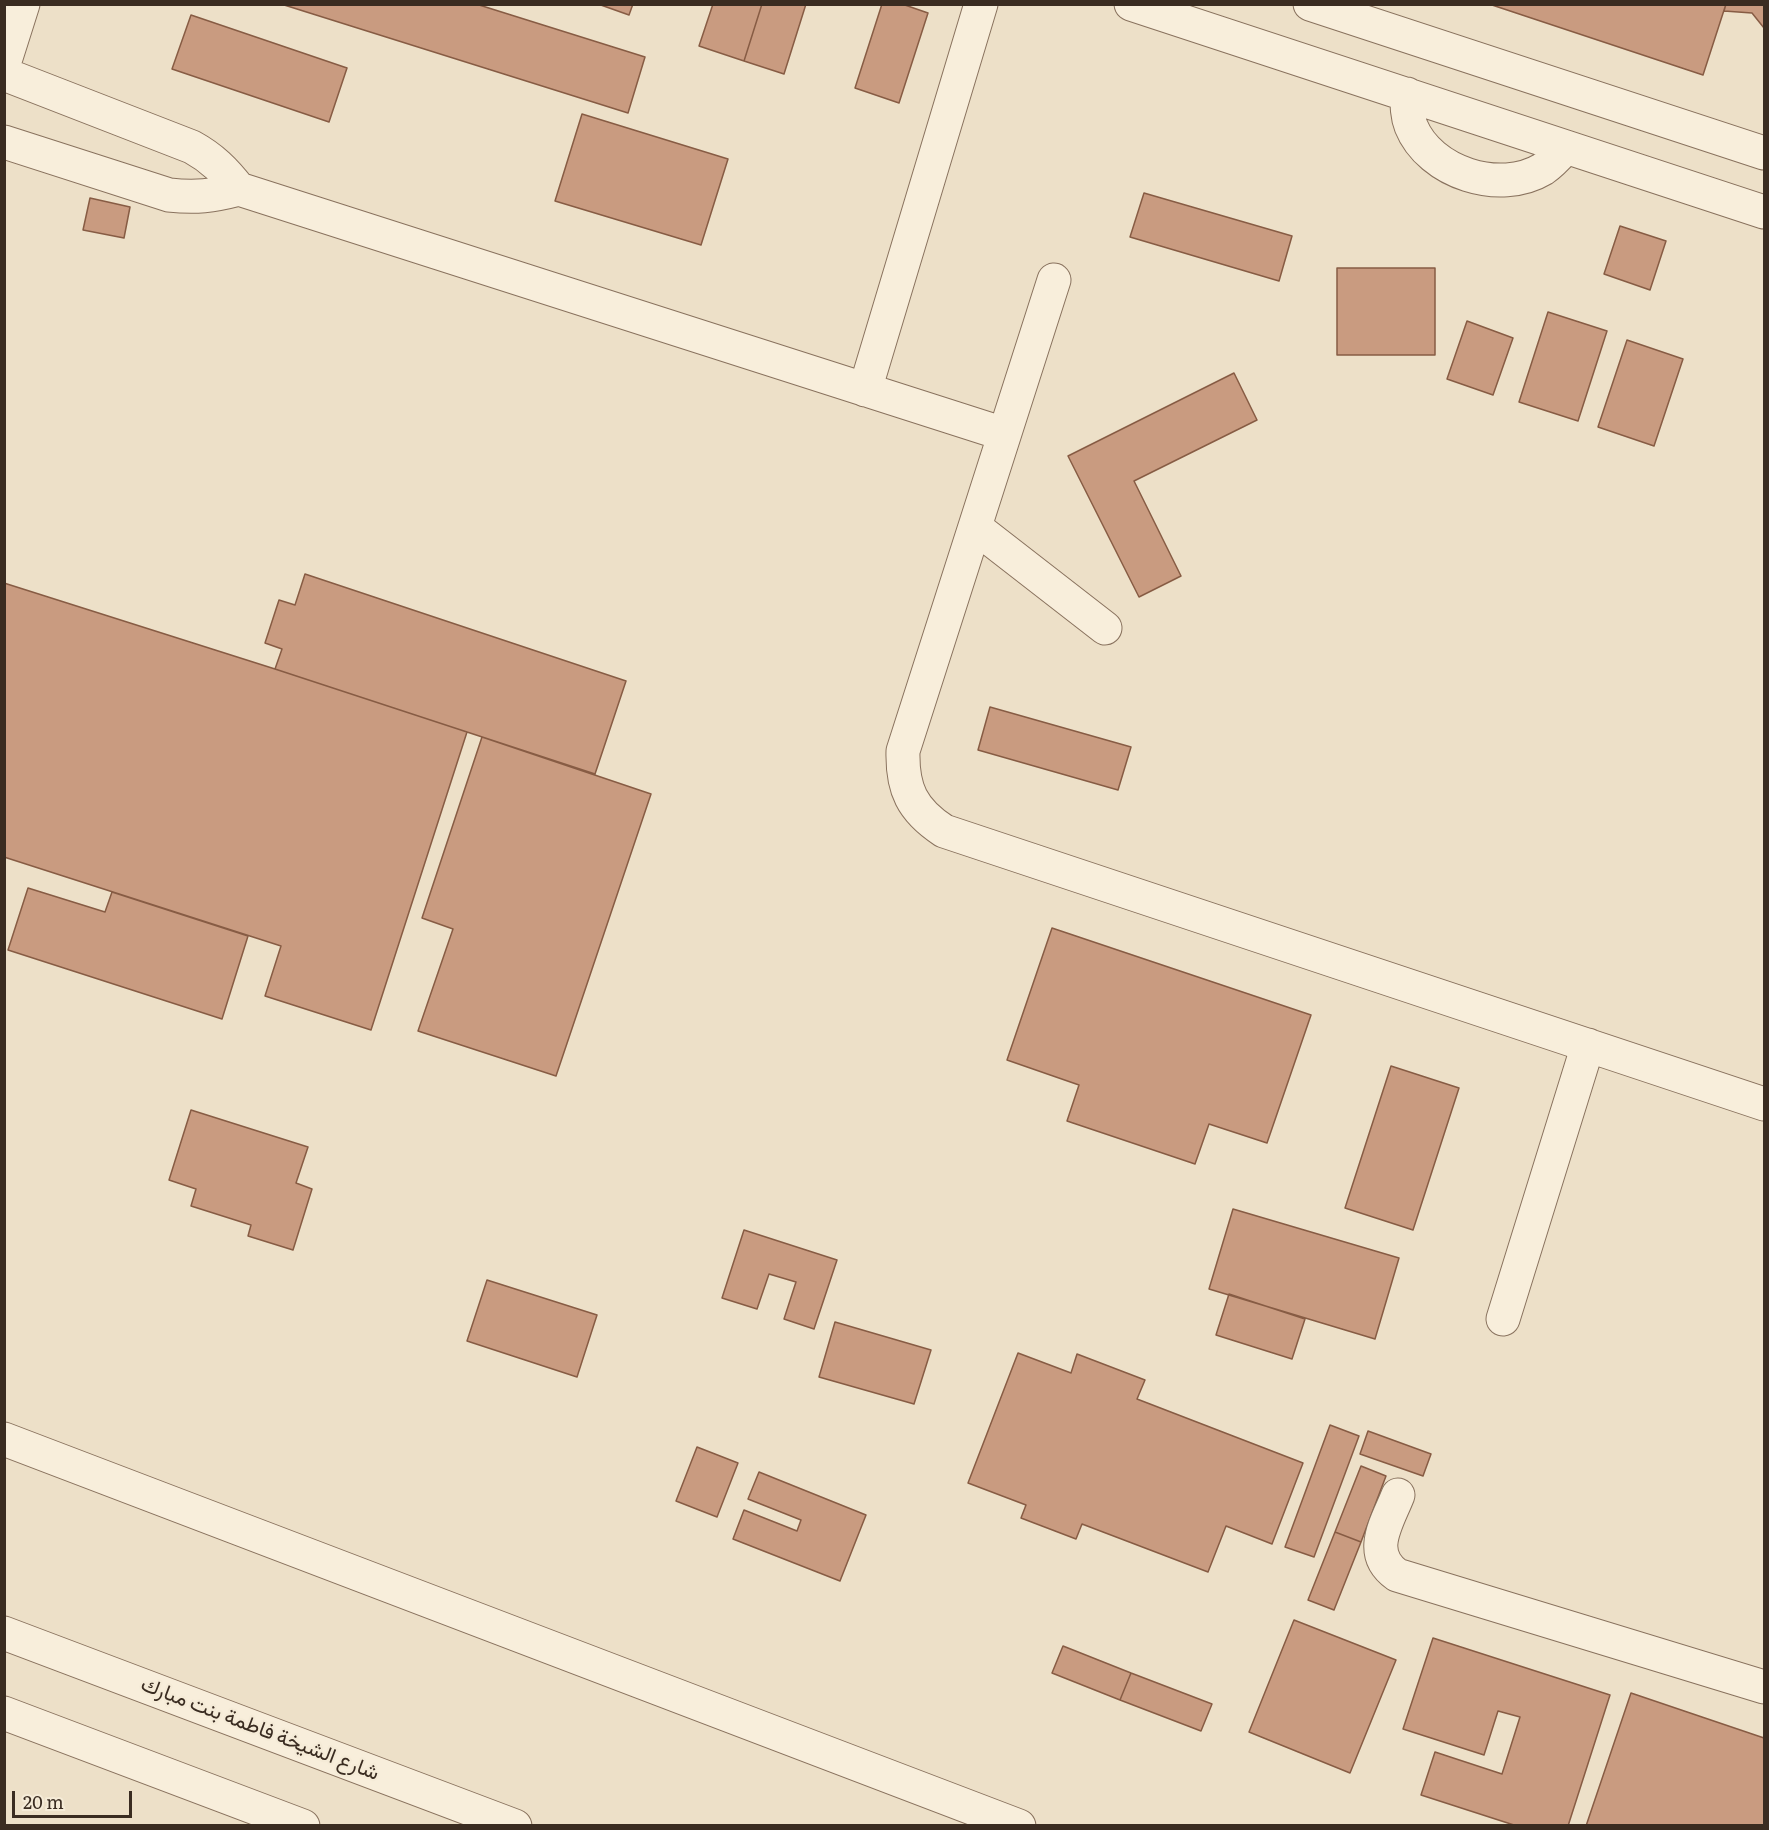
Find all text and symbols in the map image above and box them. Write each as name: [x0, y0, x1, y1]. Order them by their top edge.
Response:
street label: شارع الشيخة فاطمة بنت مبارك: [137, 1672, 383, 1786]
scale bar: [15, 1779, 135, 1817]
text: 20 m: [23, 1788, 64, 1815]

